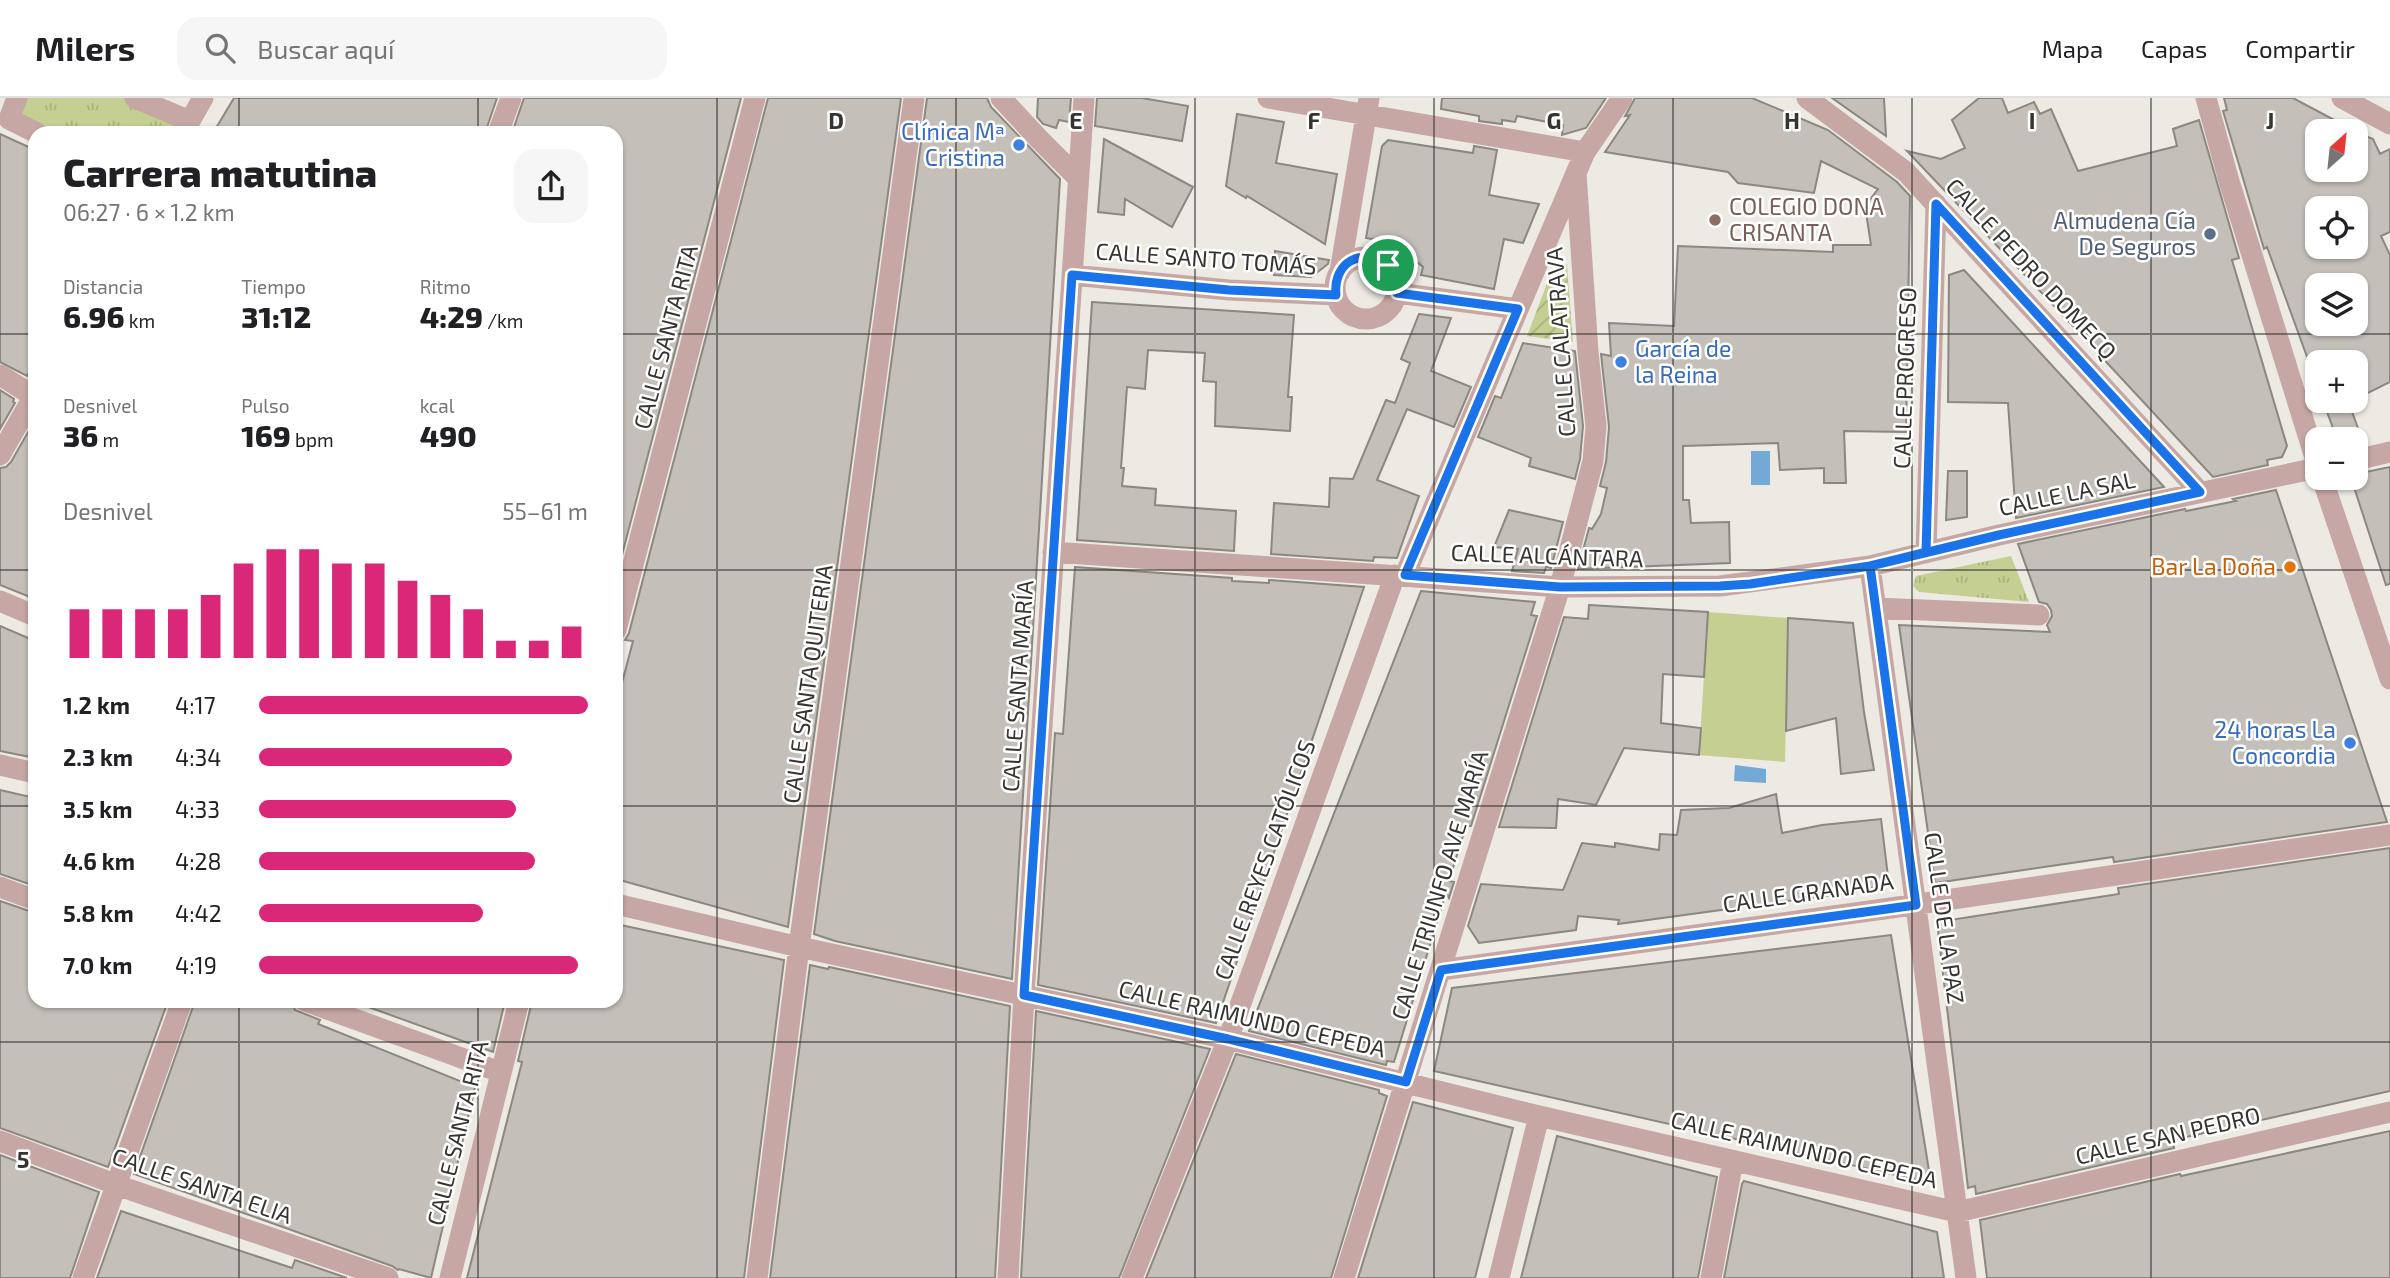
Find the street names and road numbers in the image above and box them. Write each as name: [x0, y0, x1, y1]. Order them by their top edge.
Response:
street label: CALLE PEDRO DOMECQ: [1941, 172, 2123, 365]
street label: CALLE SANTO TOMÁS: [1095, 236, 1317, 280]
street label: CALLE SANTA RITA: [627, 241, 703, 432]
street label: CALLE CALATRAVA: [1539, 246, 1581, 438]
street label: CALLE PROGRESO: [1887, 287, 1921, 469]
street label: CALLE LA SAL: [1996, 465, 2138, 521]
street label: CALLE ALCÁNTARA: [1450, 538, 1645, 572]
street label: CALLE SANTA QUITERIA: [776, 562, 838, 805]
street label: CALLE SANTA MARÍA: [996, 578, 1038, 793]
street label: CALLE REYES CATÓLICOS: [1208, 736, 1321, 984]
street label: CALLE TRIUNFO AVE MARÍA: [1385, 746, 1494, 1023]
street label: CALLE DE LA PAZ: [1919, 830, 1971, 1006]
street label: CALLE GRANADA: [1721, 866, 1896, 918]
street label: CALLE RAIMUNDO CEPEDA: [1116, 974, 1389, 1063]
street label: CALLE SANTA RITA: [420, 1037, 494, 1228]
street label: CALLE SAN PEDRO: [2073, 1100, 2263, 1170]
street label: CALLE RAIMUNDO CEPEDA: [1668, 1105, 1941, 1194]
street label: CALLE SANTA ELIA: [109, 1141, 297, 1229]

